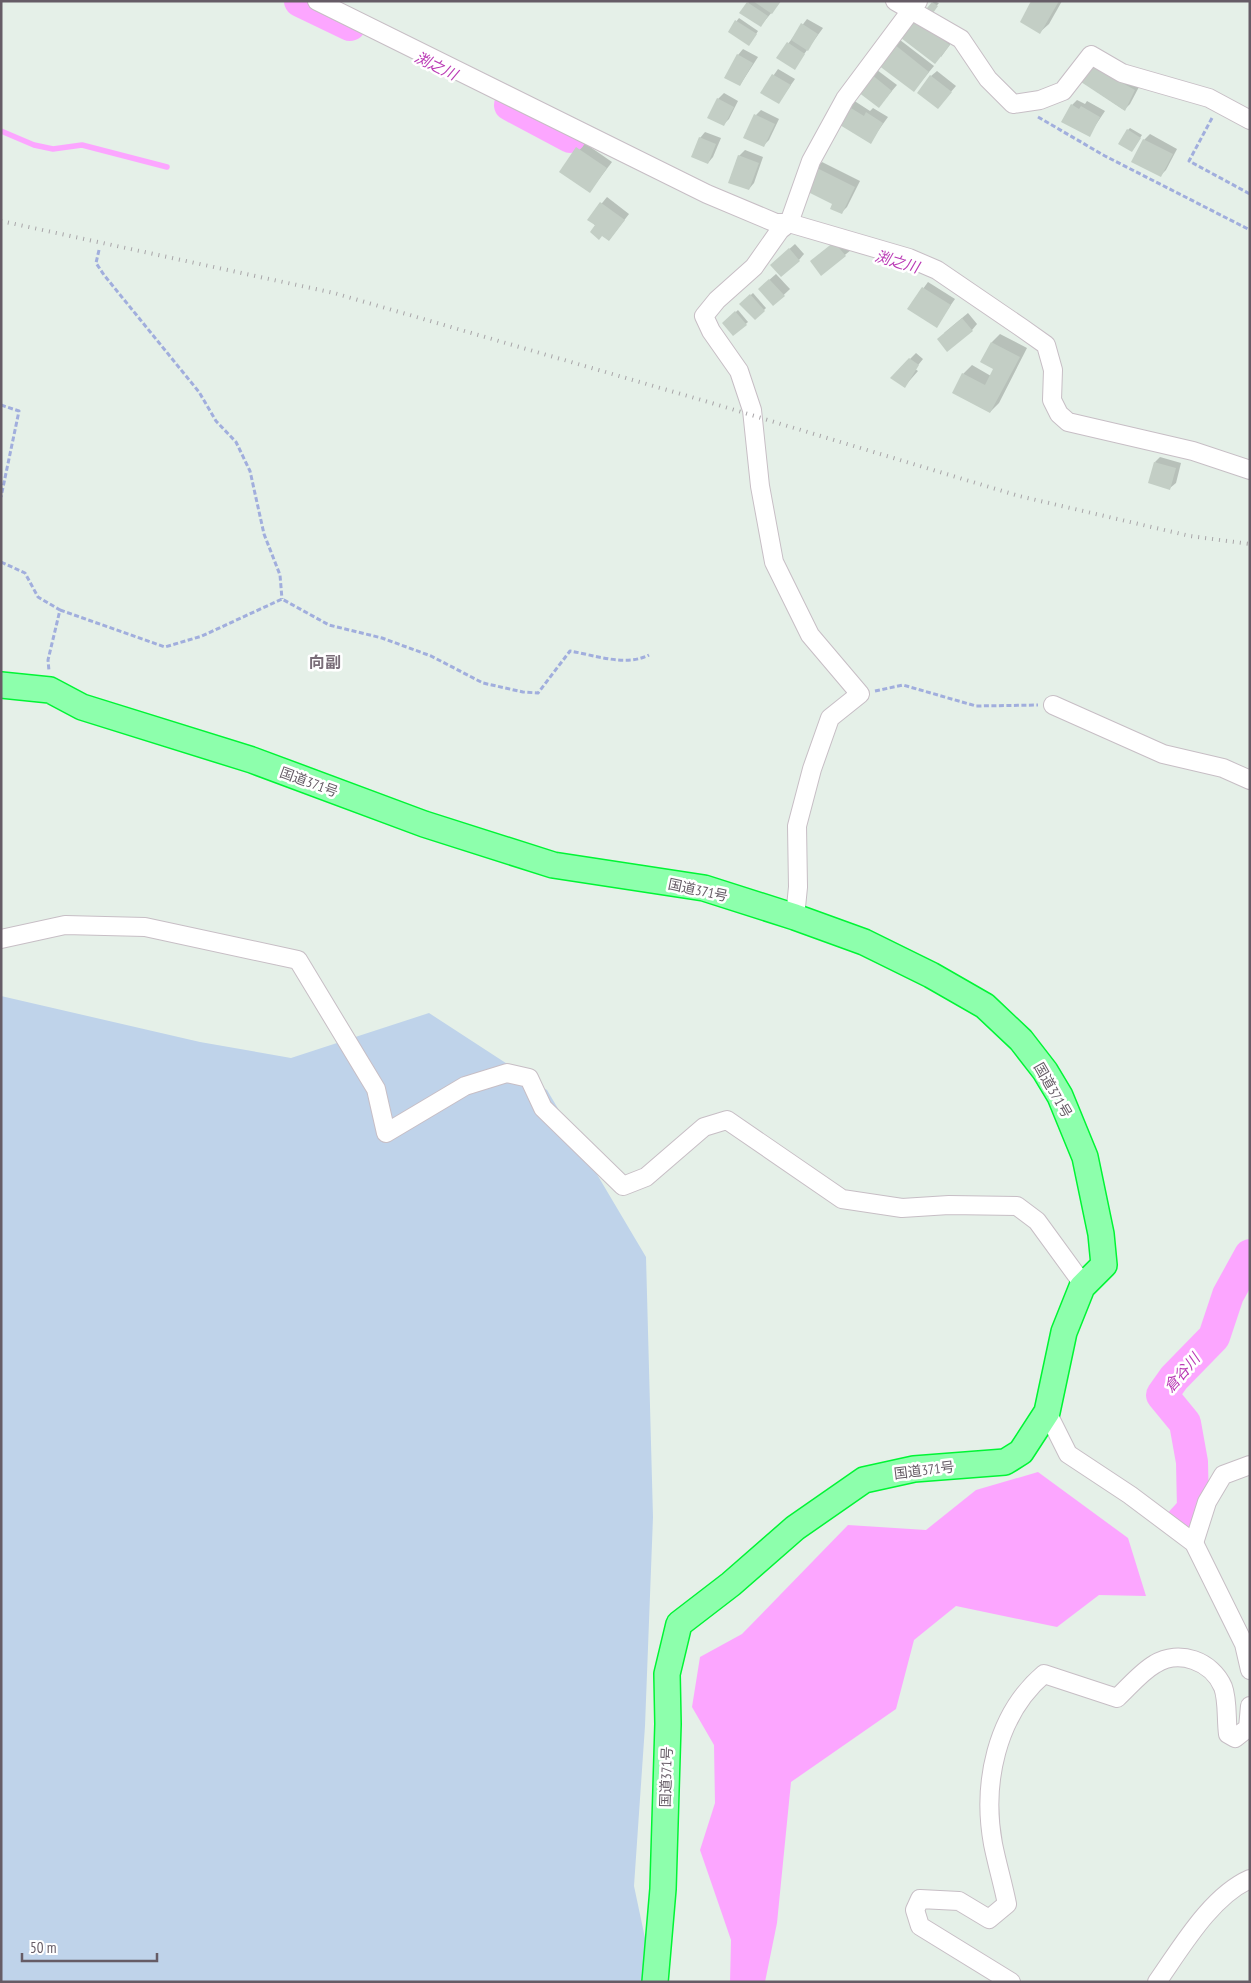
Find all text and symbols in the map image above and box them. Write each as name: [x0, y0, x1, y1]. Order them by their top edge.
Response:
water label: 渕之川: [412, 47, 462, 85]
water label: 渕之川: [873, 246, 923, 277]
district label: 向副: [309, 652, 341, 672]
street label: 国道371号: [277, 763, 341, 801]
street label: 国道371号: [666, 875, 730, 905]
street label: 国道371号: [1030, 1059, 1076, 1121]
water label: 倉谷川: [1160, 1348, 1205, 1396]
street label: 国道371号: [893, 1457, 955, 1483]
street label: 国道371号: [656, 1746, 676, 1808]
scale bar: [22, 1930, 158, 1962]
text: 50 m: [30, 1938, 56, 1957]

